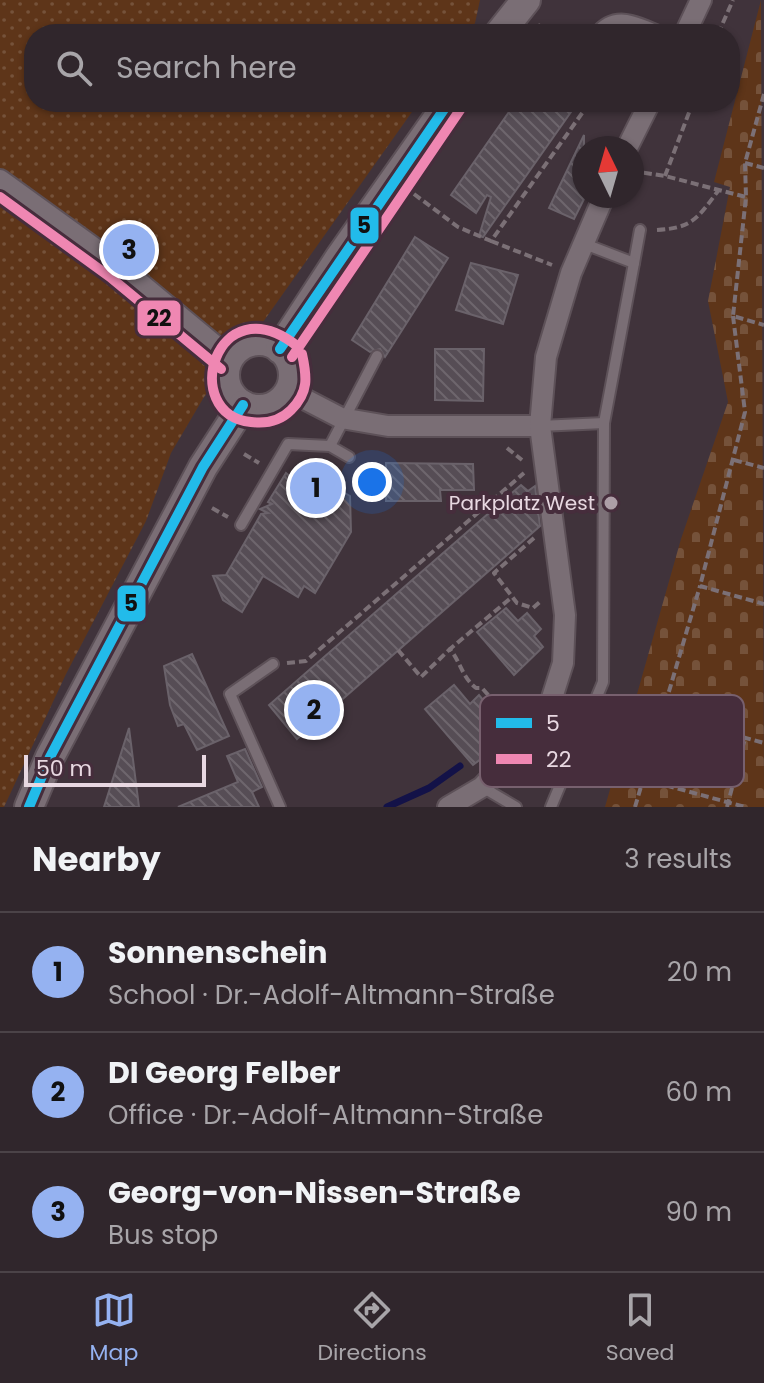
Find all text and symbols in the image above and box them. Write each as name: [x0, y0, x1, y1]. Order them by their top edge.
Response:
search box: [24, 24, 740, 112]
icon: search: [52, 46, 96, 90]
text: Search here: [116, 46, 297, 89]
north arrow: [572, 136, 644, 208]
line badge: 5: [349, 206, 380, 245]
text: 5: [357, 210, 371, 241]
pin: 3: [103, 220, 155, 280]
line badge: 22: [136, 299, 182, 337]
text: 22: [146, 303, 172, 334]
pin: 1: [290, 458, 342, 518]
your location: [352, 462, 392, 502]
place label: Parkplatz West: [449, 489, 595, 517]
marker: Parkplatz West: [602, 494, 620, 512]
line badge: 5: [116, 584, 147, 623]
text: 5: [124, 588, 138, 619]
pin: 2: [288, 680, 340, 740]
legend: [480, 695, 744, 787]
text: 5: [546, 708, 560, 739]
text: 22: [546, 744, 571, 775]
scale bar: [24, 751, 206, 787]
text: 50 m: [36, 753, 92, 784]
text: Nearby: [32, 835, 161, 883]
text: 3 results: [624, 841, 732, 877]
text: Sonnenschein: [108, 931, 327, 974]
text: 1: [53, 954, 63, 990]
text: 20 m: [667, 954, 732, 990]
text: School · Dr.-Adolf-Altmann-Straße: [108, 977, 555, 1013]
text: DI Georg Felber: [108, 1051, 340, 1094]
text: 2: [51, 1074, 65, 1110]
text: 60 m: [665, 1074, 732, 1110]
text: Office · Dr.-Adolf-Altmann-Straße: [108, 1097, 543, 1133]
text: Georg-von-Nissen-Straße: [108, 1171, 521, 1214]
text: 3: [50, 1194, 66, 1230]
text: 90 m: [666, 1194, 732, 1230]
text: Bus stop: [108, 1217, 218, 1253]
tab: Map: [90, 1288, 138, 1369]
tab: Directions: [317, 1288, 427, 1369]
tab: Saved: [606, 1288, 674, 1369]

